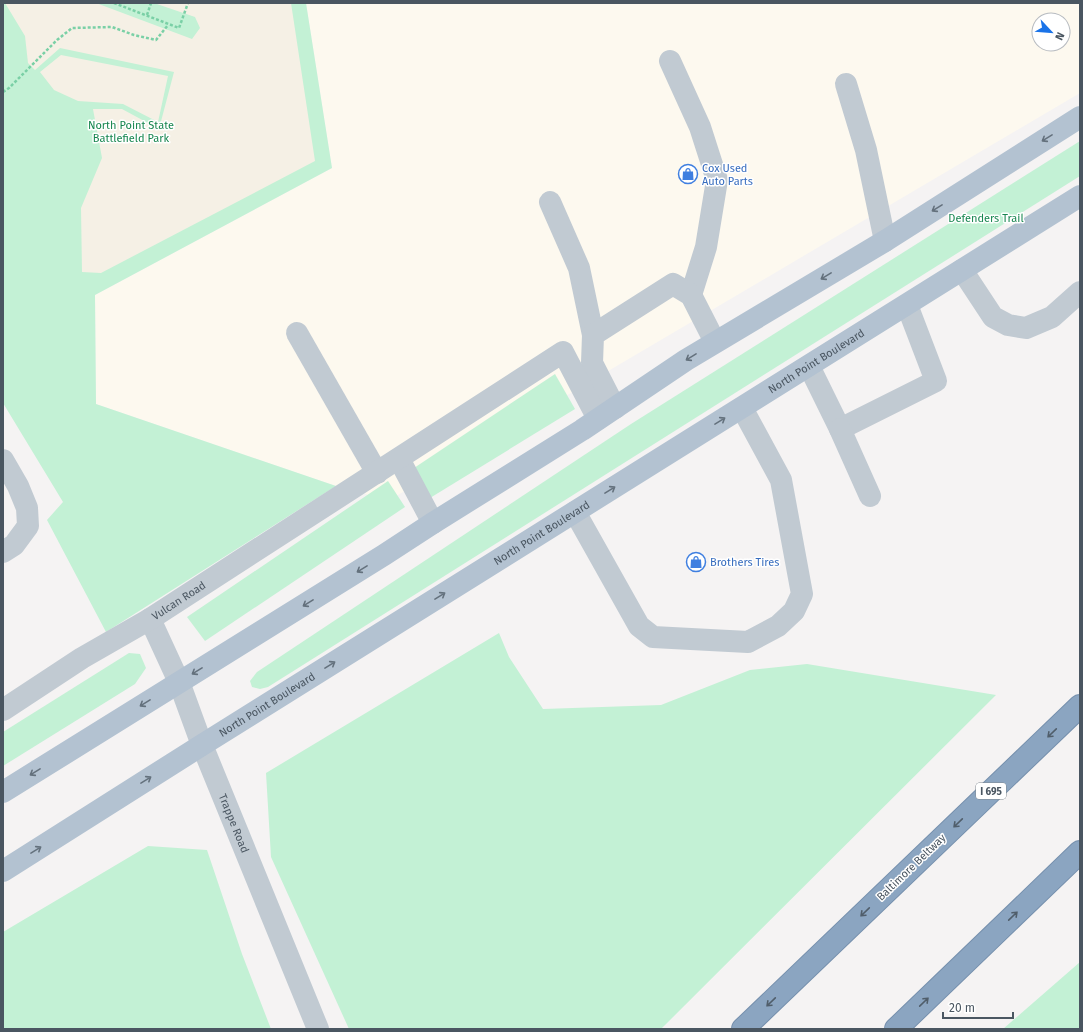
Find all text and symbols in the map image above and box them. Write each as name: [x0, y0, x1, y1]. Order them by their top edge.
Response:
north arrow: [1031, 12, 1071, 52]
text: N: [1052, 30, 1067, 42]
park label: North Point State Battlefield Park: [88, 119, 174, 145]
one-way arrow: [1041, 135, 1053, 143]
place label: Cox Used Auto Parts: [702, 162, 753, 188]
shop icon: Cox Used Auto Parts: [677, 163, 699, 185]
one-way arrow: [931, 204, 943, 212]
park label: Defenders Trail: [948, 212, 1024, 225]
one-way arrow: [820, 272, 832, 280]
street label: North Point Boulevard: [766, 326, 867, 396]
one-way arrow: [686, 353, 697, 361]
one-way arrow: [714, 417, 726, 425]
one-way arrow: [604, 486, 615, 494]
street label: North Point Boulevard: [491, 498, 592, 568]
shop icon: Brothers Tires: [685, 551, 707, 573]
place label: Brothers Tires: [710, 556, 779, 569]
one-way arrow: [357, 564, 368, 573]
street label: Vulcan Road: [150, 579, 208, 623]
one-way arrow: [434, 592, 445, 600]
one-way arrow: [302, 599, 314, 607]
one-way arrow: [324, 660, 336, 668]
one-way arrow: [192, 667, 203, 675]
street label: North Point Boulevard: [217, 670, 318, 740]
one-way arrow: [140, 699, 151, 707]
one-way arrow: [1047, 728, 1057, 737]
one-way arrow: [30, 768, 41, 776]
one-way arrow: [140, 776, 151, 784]
road number: I 695: [976, 783, 1006, 799]
street label: Trappe Road: [216, 792, 251, 855]
one-way arrow: [953, 818, 963, 827]
street label: Baltimore Beltway: [874, 831, 949, 903]
one-way arrow: [30, 846, 41, 854]
one-way arrow: [860, 907, 870, 917]
one-way arrow: [1008, 912, 1018, 921]
scale bar: [943, 994, 1013, 1020]
one-way arrow: [766, 997, 776, 1007]
one-way arrow: [919, 997, 929, 1007]
text: 20 m: [949, 1001, 975, 1015]

